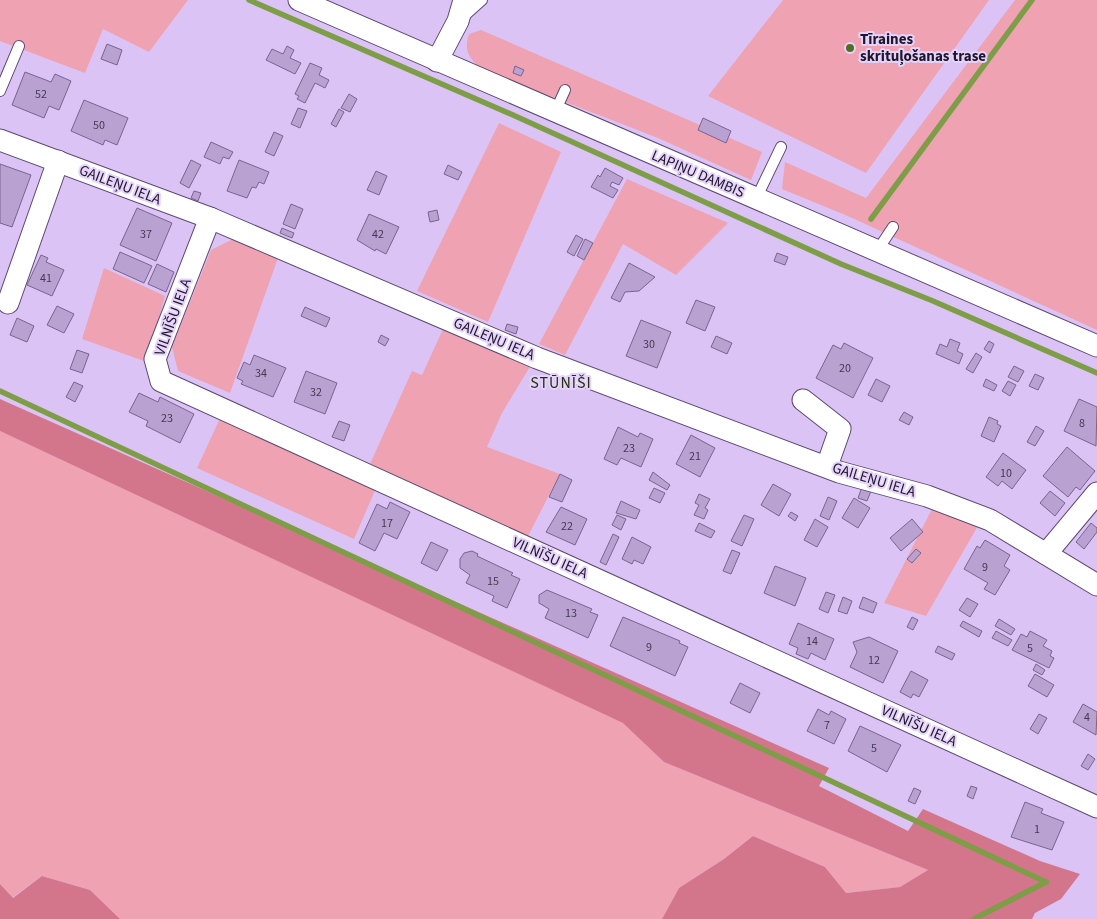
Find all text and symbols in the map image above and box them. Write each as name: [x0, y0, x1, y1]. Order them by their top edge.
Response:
place label: Tīraines skrituļošanas trase: [860, 29, 986, 67]
marker: Tīraines skrituļošanas trase: [844, 42, 856, 54]
house number: 52: [35, 86, 47, 103]
house number: 50: [93, 117, 105, 134]
street label: LAPIŅU DAMBIS: [648, 145, 748, 203]
street label: GAILEŅU IELA: [76, 160, 165, 211]
house number: 37: [140, 226, 152, 243]
house number: 42: [372, 226, 384, 243]
house number: 41: [40, 270, 52, 287]
street label: VILNĪŠU IELA: [149, 275, 197, 358]
street label: GAILEŅU IELA: [450, 312, 539, 366]
house number: 30: [643, 336, 655, 353]
house number: 20: [839, 360, 851, 377]
house number: 34: [255, 365, 267, 382]
district label: STŪNĪŠI: [530, 372, 592, 394]
house number: 32: [310, 384, 322, 401]
house number: 23: [161, 410, 173, 427]
house number: 8: [1079, 415, 1085, 432]
house number: 23: [623, 440, 635, 457]
house number: 21: [689, 448, 701, 465]
street label: GAILEŅU IELA: [830, 457, 919, 503]
house number: 10: [1000, 465, 1012, 482]
house number: 17: [381, 515, 393, 532]
house number: 22: [561, 518, 573, 535]
street label: VILNĪŠU IELA: [509, 532, 592, 584]
house number: 9: [982, 559, 988, 576]
house number: 15: [487, 573, 499, 590]
house number: 13: [565, 605, 577, 622]
house number: 14: [806, 633, 818, 650]
house number: 9: [646, 639, 652, 656]
house number: 5: [1027, 640, 1033, 657]
house number: 12: [868, 652, 880, 669]
street label: VILNĪŠU IELA: [878, 700, 961, 752]
house number: 4: [1084, 709, 1090, 726]
house number: 7: [824, 717, 830, 734]
house number: 5: [871, 740, 877, 757]
house number: 1: [1034, 821, 1040, 838]

